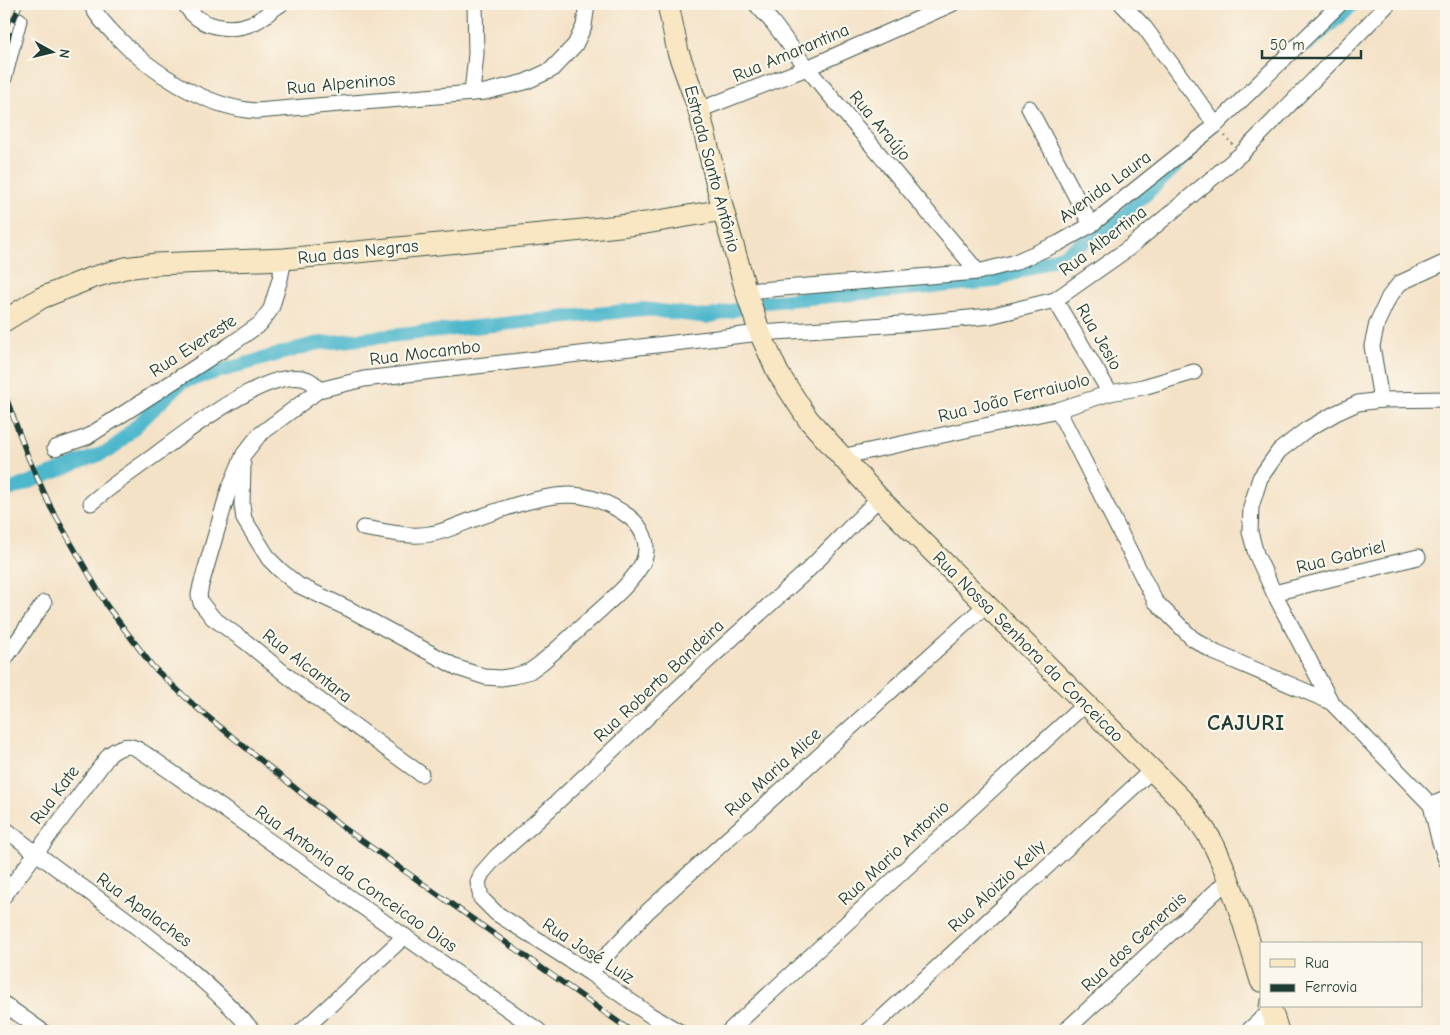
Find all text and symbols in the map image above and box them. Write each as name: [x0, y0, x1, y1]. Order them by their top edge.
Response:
street label: Rua Amarantina: [730, 19, 852, 87]
north arrow: [28, 28, 78, 78]
scale bar: [1262, 28, 1361, 60]
text: 50 m: [1270, 36, 1305, 54]
text: N: [55, 48, 73, 59]
street label: Rua Alpeninos: [286, 69, 396, 99]
street label: Estrada Santo Antônio: [680, 83, 744, 255]
street label: Rua Araújo: [845, 87, 915, 165]
street label: Avenida Laura: [1055, 147, 1155, 227]
street label: Rua Albertina: [1055, 201, 1151, 281]
street label: Rua das Negras: [296, 235, 420, 269]
street label: Rua Jesio: [1072, 300, 1126, 374]
street label: Rua Evereste: [146, 310, 240, 382]
street label: Rua Mocambo: [368, 336, 482, 370]
street label: Rua João Ferraiuolo: [936, 369, 1092, 427]
street label: Rua Gabriel: [1294, 536, 1388, 578]
street label: Rua Nossa Senhora da Conceicao: [928, 547, 1128, 747]
street label: Rua Roberto Bandeira: [590, 615, 728, 747]
street label: Rua Alcantara: [258, 625, 356, 707]
district label: CAJURI: [1207, 710, 1285, 736]
street label: Rua Maria Alice: [721, 723, 825, 821]
street label: Rua Kate: [26, 761, 84, 829]
street label: Rua Mario Antonio: [834, 796, 954, 910]
street label: Rua Antonia da Conceicao Dias: [251, 801, 461, 957]
street label: Rua Aloizio Kelly: [944, 835, 1051, 937]
street label: Rua Apalaches: [92, 868, 196, 952]
street label: Rua dos Generais: [1077, 888, 1191, 996]
street label: Rua José Luiz: [538, 914, 638, 989]
legend: [1260, 942, 1422, 1008]
text: Rua: [1305, 954, 1329, 972]
text: Ferrovia: [1305, 978, 1357, 996]

